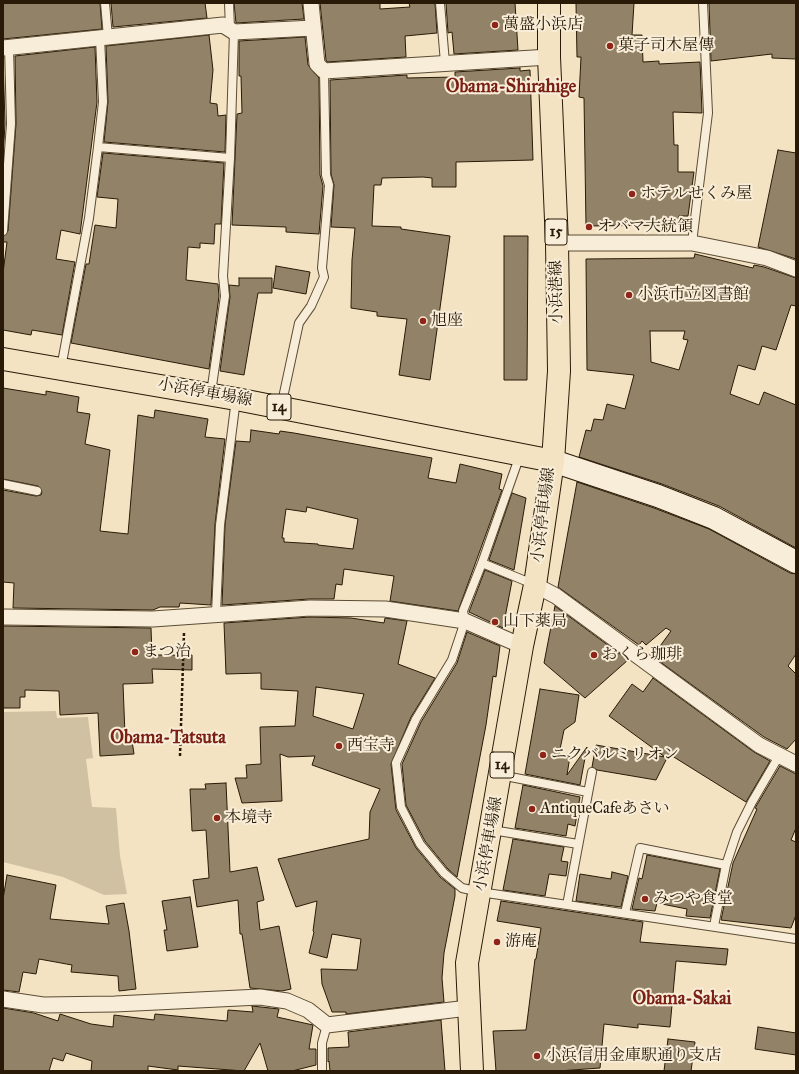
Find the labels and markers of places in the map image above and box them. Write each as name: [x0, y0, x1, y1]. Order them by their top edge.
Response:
place label: 萬盛小浜店: [503, 15, 583, 35]
marker: 萬盛小浜店: [490, 20, 500, 30]
place label: 菓子司木屋傳: [618, 36, 714, 56]
marker: 菓子司木屋傳: [605, 41, 615, 51]
place label: ホテルせくみ屋: [640, 184, 752, 204]
marker: ホテルせくみ屋: [627, 189, 637, 199]
place label: オバマ大統領: [597, 217, 693, 237]
marker: オバマ大統領: [584, 222, 594, 232]
place label: 小浜市立図書館: [637, 285, 749, 305]
marker: 小浜市立図書館: [624, 290, 634, 300]
place label: 旭座: [431, 311, 463, 331]
marker: 旭座: [418, 316, 428, 326]
place label: 山下薬局: [503, 612, 567, 632]
marker: 山下薬局: [490, 617, 500, 627]
place label: まつ治: [143, 642, 191, 662]
place label: おくら珈琲: [602, 645, 682, 665]
marker: まつ治: [130, 647, 140, 657]
marker: おくら珈琲: [589, 650, 599, 660]
place label: 西宝寺: [347, 736, 395, 756]
marker: 西宝寺: [334, 741, 344, 751]
place label: ニクバルミリオン: [551, 745, 679, 765]
marker: ニクバルミリオン: [538, 750, 548, 760]
place label: AntiqueCafeあさい: [540, 799, 670, 819]
marker: AntiqueCafeあさい: [527, 804, 537, 814]
place label: 本境寺: [225, 808, 273, 828]
marker: 本境寺: [212, 813, 222, 823]
place label: みつや食堂: [653, 889, 733, 909]
marker: みつや食堂: [640, 894, 650, 904]
place label: 游庵: [505, 932, 537, 952]
marker: 游庵: [492, 937, 502, 947]
place label: 小浜信用金庫駅通り支店: [545, 1046, 721, 1066]
marker: 小浜信用金庫駅通り支店: [532, 1051, 542, 1061]

